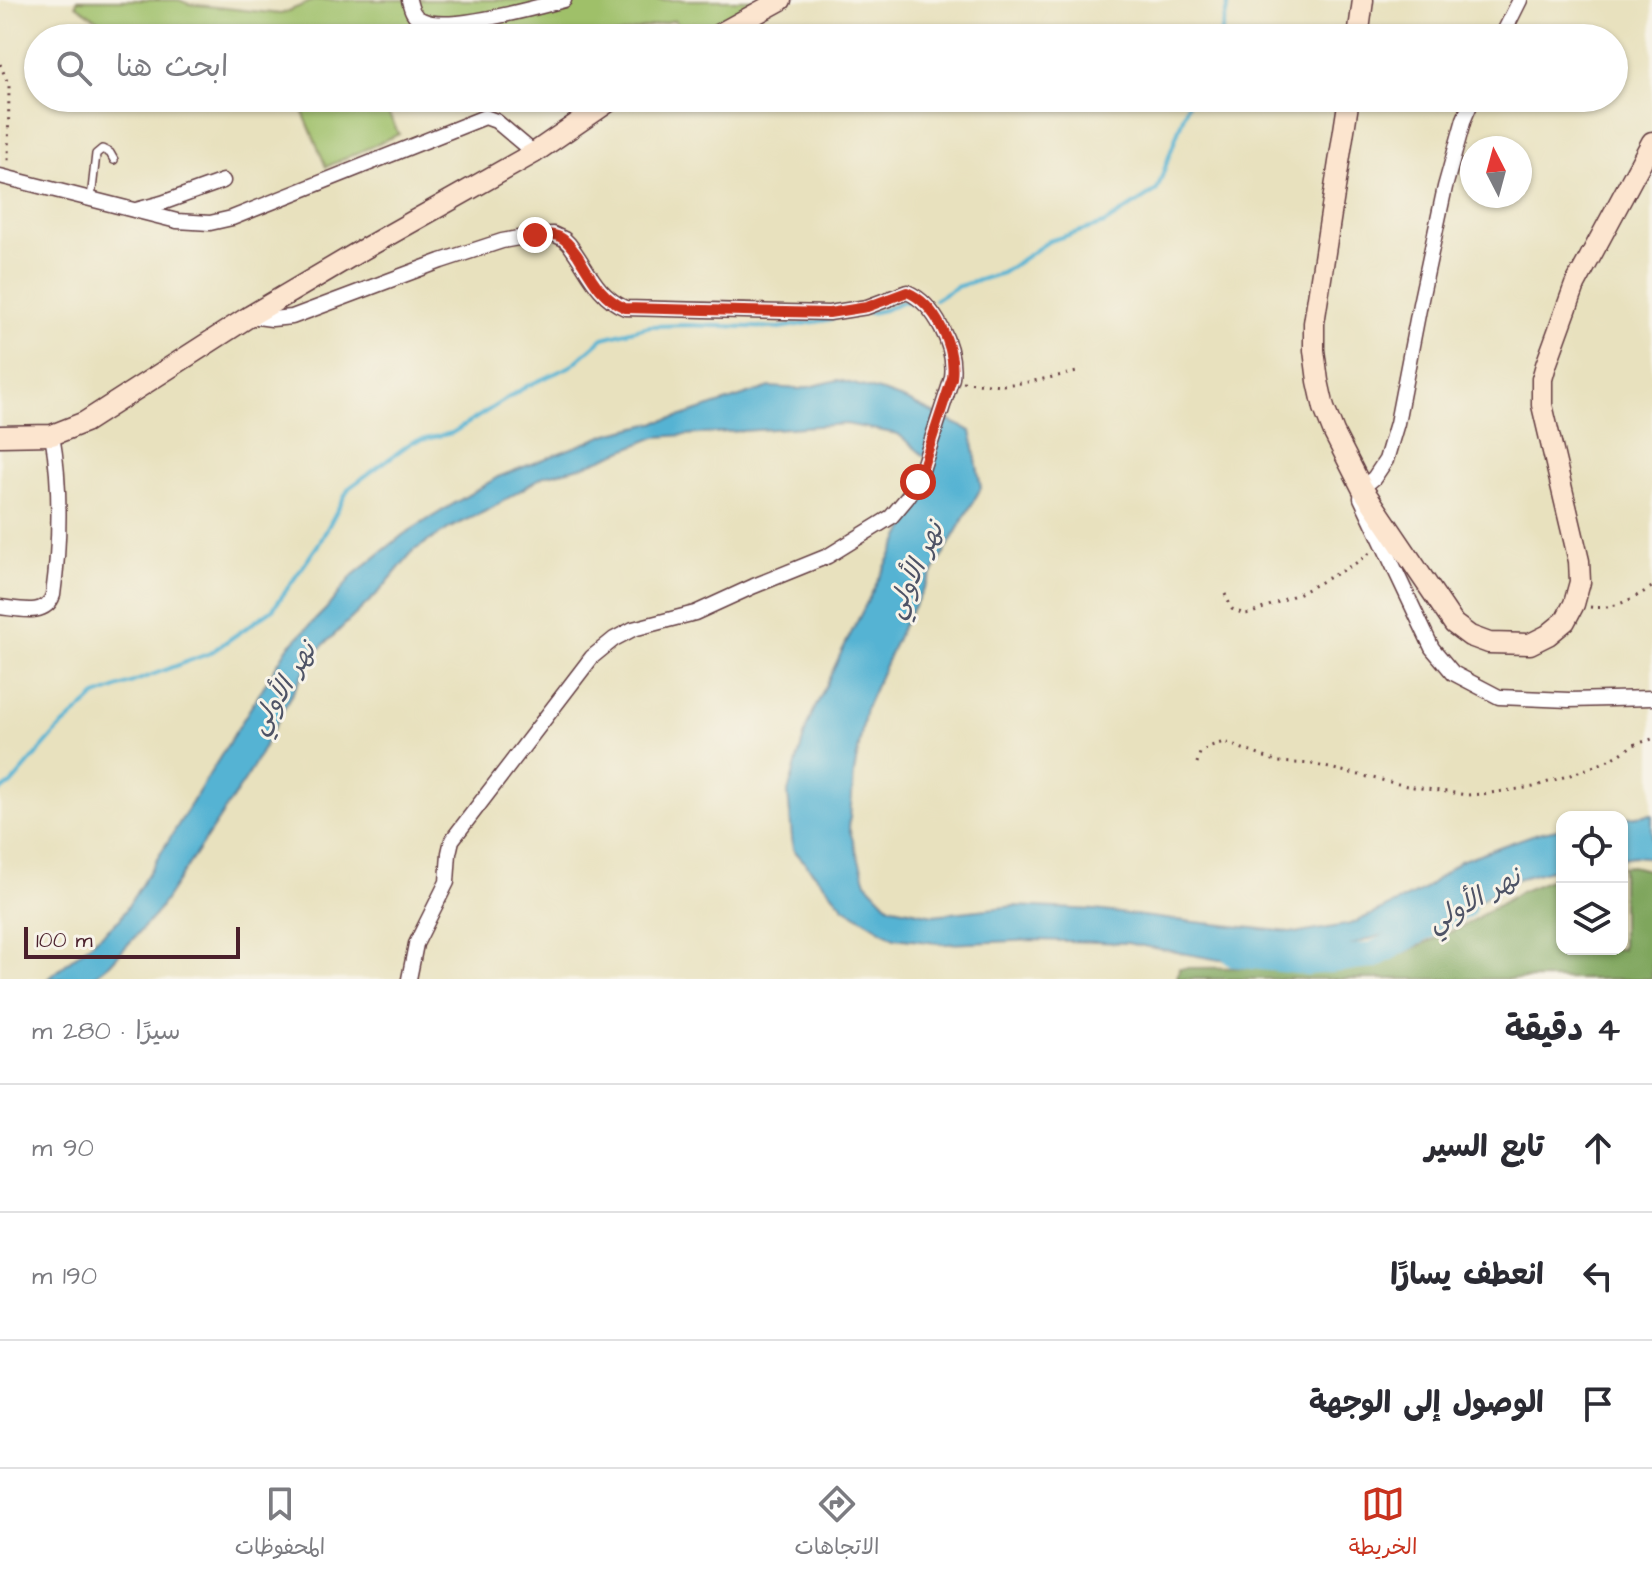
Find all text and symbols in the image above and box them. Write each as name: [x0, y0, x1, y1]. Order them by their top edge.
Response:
search box: [24, 24, 1628, 112]
icon: search: [52, 46, 96, 90]
text: ابحث هنا: [116, 46, 228, 88]
north arrow: [1460, 136, 1532, 208]
route end: [517, 217, 553, 253]
route start: [900, 464, 936, 500]
water label: نهر الأولي: [877, 513, 958, 626]
water label: نهر الأولي: [241, 633, 330, 743]
map controls: [1556, 811, 1628, 955]
button: locate: [1556, 811, 1628, 883]
water label: نهر الأولي: [1421, 858, 1532, 944]
button: layers: [1556, 883, 1628, 955]
scale bar: [24, 923, 240, 959]
text: 100 m: [36, 925, 93, 956]
text: 4 دقيقة: [1505, 1006, 1620, 1054]
text: سيرًا · 280 m: [32, 1013, 181, 1049]
text: تابع السير: [1425, 1126, 1544, 1168]
icon: ahead: [1576, 1126, 1620, 1170]
text: 90 m: [32, 1130, 94, 1166]
text: انعطف يسارًا: [1390, 1254, 1544, 1296]
icon: left: [1576, 1254, 1620, 1298]
text: 190 m: [32, 1258, 97, 1294]
text: الوصول إلى الوجهة: [1309, 1382, 1544, 1424]
icon: arrive: [1576, 1382, 1620, 1426]
tab: المحفوظات: [235, 1482, 325, 1566]
tab: الاتجاهات: [795, 1482, 879, 1566]
tab: الخريطة: [1349, 1482, 1417, 1566]

